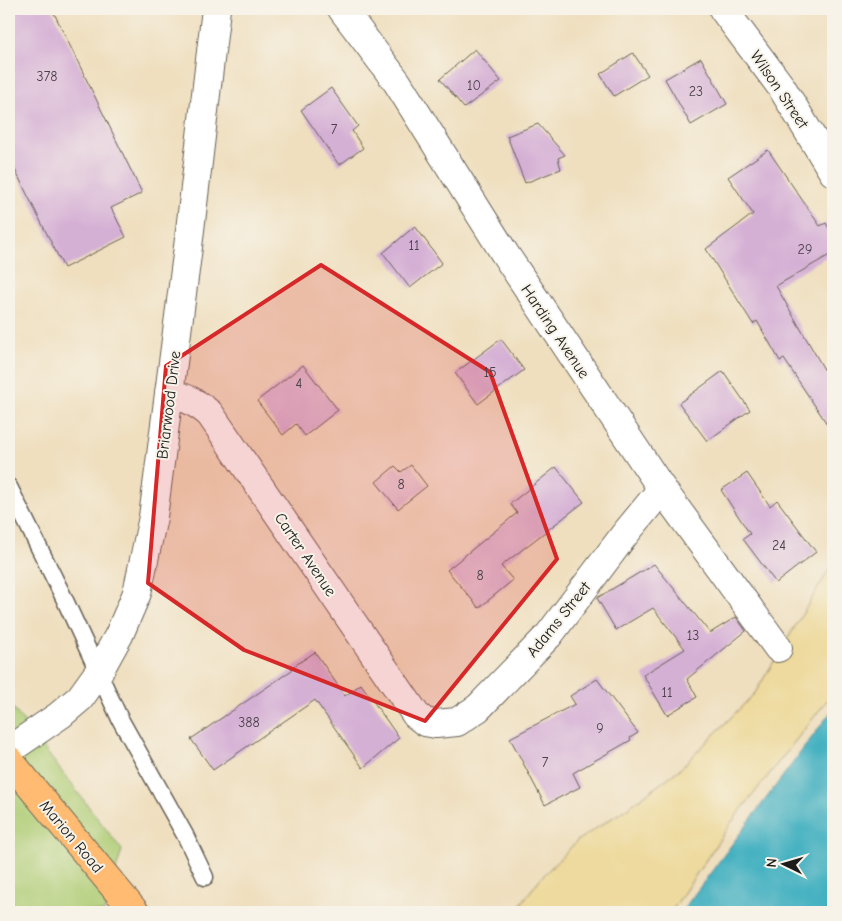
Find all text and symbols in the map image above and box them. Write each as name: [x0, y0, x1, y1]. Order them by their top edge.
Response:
street label: Wilson Street: [746, 47, 812, 132]
house number: 378: [37, 68, 57, 85]
house number: 10: [467, 77, 481, 94]
house number: 23: [689, 83, 703, 100]
house number: 7: [331, 121, 338, 138]
house number: 11: [408, 237, 420, 254]
house number: 29: [798, 241, 812, 258]
street label: Harding Avenue: [517, 281, 593, 382]
street label: Briarwood Drive: [153, 350, 185, 460]
house number: 15: [483, 364, 497, 381]
house number: 4: [296, 375, 303, 392]
house number: 8: [397, 476, 405, 493]
street label: Carter Avenue: [271, 509, 340, 600]
house number: 24: [772, 537, 786, 554]
house number: 8: [476, 567, 484, 584]
street label: Adams Street: [523, 578, 595, 661]
house number: 13: [687, 627, 699, 644]
house number: 11: [661, 684, 673, 701]
house number: 388: [238, 714, 260, 731]
house number: 9: [596, 720, 604, 737]
house number: 7: [542, 754, 549, 771]
street label: Marion Road: [36, 797, 107, 876]
north arrow: [760, 838, 810, 888]
text: N: [763, 858, 780, 868]

